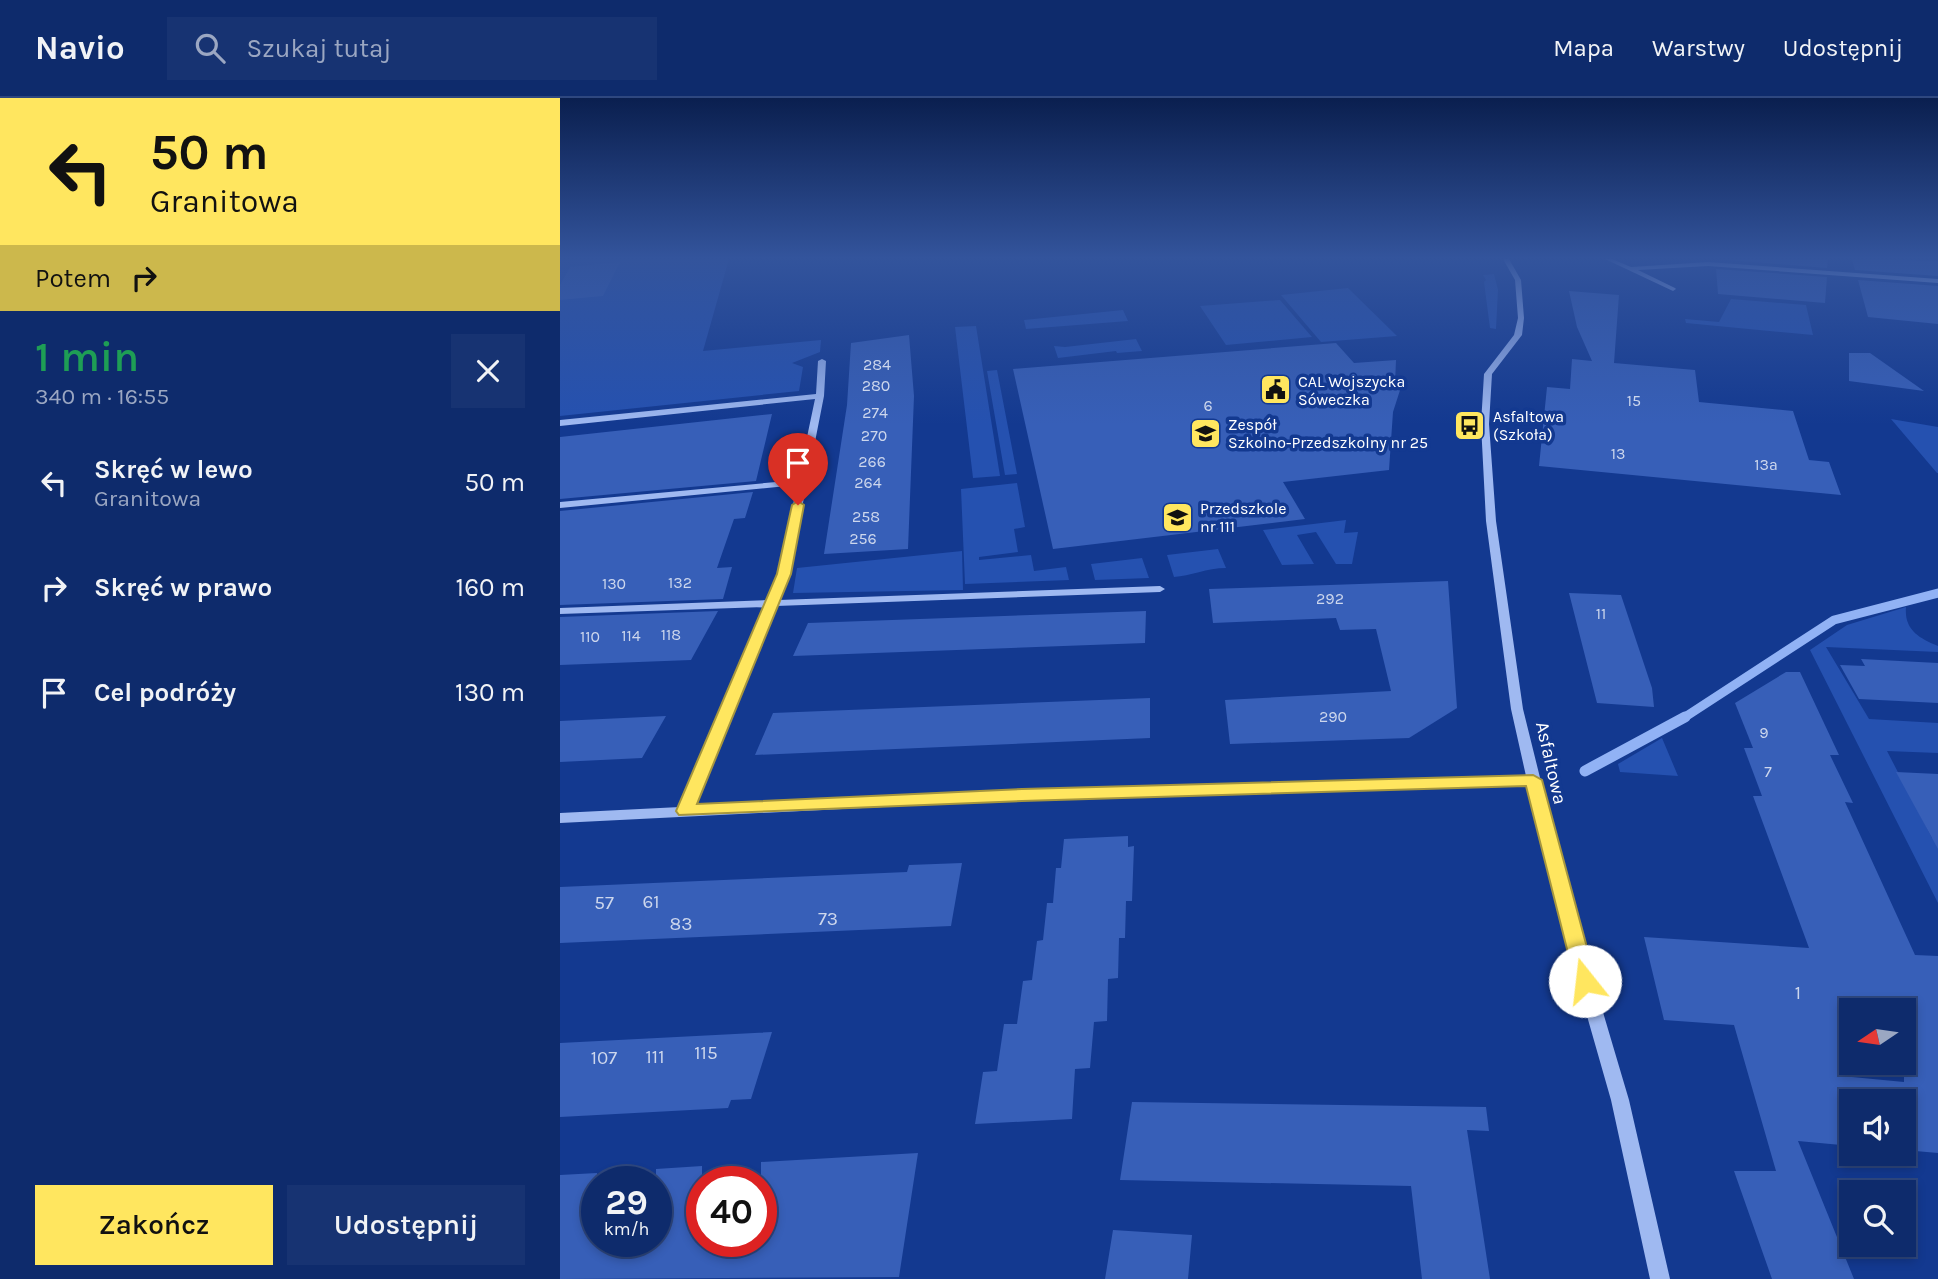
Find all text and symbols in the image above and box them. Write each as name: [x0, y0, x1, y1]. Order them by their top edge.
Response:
search box: [167, 17, 657, 80]
text: Navio: [35, 29, 125, 67]
icon: search: [191, 29, 229, 67]
text: Szukaj tutaj: [247, 33, 391, 64]
text: Mapa: [1553, 34, 1614, 62]
text: Warstwy: [1652, 34, 1745, 62]
text: Udostępnij: [1783, 34, 1903, 62]
text: 50 m: [150, 124, 268, 181]
icon: left: [35, 126, 126, 217]
text: Granitowa: [150, 183, 299, 220]
icon: right: [125, 259, 163, 297]
text: Potem: [35, 263, 111, 294]
text: 1 min: [35, 332, 139, 382]
button: close: [451, 334, 525, 408]
house number: 284: [863, 355, 891, 374]
place label: CAL Wojszycka Sóweczka: [1298, 372, 1405, 409]
public building icon: CAL Wojszycka Sóweczka: [1258, 373, 1292, 407]
house number: 280: [862, 376, 890, 395]
text: 340 m · 16:55: [35, 383, 169, 410]
house number: 15: [1627, 391, 1641, 410]
house number: 6: [1203, 396, 1213, 415]
house number: 274: [862, 403, 888, 422]
place label: Asfaltowa (Szkoła): [1493, 407, 1564, 444]
bus stop icon: Asfaltowa (Szkoła): [1453, 408, 1487, 442]
place label: Zespół Szkolno-Przedszkolny nr 25: [1228, 415, 1428, 452]
school or university icon: Zespół Szkolno-Przedszkolny nr 25: [1188, 416, 1222, 450]
house number: 270: [861, 426, 887, 445]
pin: [768, 433, 828, 505]
icon: arrive: [779, 444, 817, 482]
house number: 13: [1611, 444, 1625, 463]
house number: 266: [858, 452, 886, 471]
text: Skręć w lewo: [94, 454, 253, 485]
house number: 13a: [1754, 455, 1778, 474]
icon: left: [35, 464, 73, 502]
text: 50 m: [464, 467, 525, 498]
house number: 264: [854, 473, 882, 492]
text: Granitowa: [94, 485, 201, 512]
place label: Przedszkole nr 111: [1200, 499, 1286, 536]
school or university icon: Przedszkole nr 111: [1160, 500, 1194, 534]
house number: 258: [852, 507, 880, 526]
house number: 256: [849, 529, 877, 548]
icon: right: [35, 569, 73, 607]
text: Skręć w prawo: [94, 572, 272, 603]
text: 160 m: [456, 572, 525, 603]
house number: 132: [668, 573, 692, 592]
house number: 130: [602, 574, 626, 593]
house number: 292: [1316, 589, 1344, 608]
house number: 11: [1596, 604, 1606, 623]
house number: 118: [661, 625, 681, 644]
house number: 114: [621, 626, 641, 645]
house number: 110: [580, 627, 600, 646]
icon: arrive: [35, 674, 73, 712]
text: Cel podróży: [94, 677, 236, 708]
text: 130 m: [455, 677, 525, 708]
house number: 290: [1319, 707, 1347, 726]
street label: Asfaltowa: [1531, 719, 1571, 807]
house number: 9: [1759, 723, 1769, 742]
house number: 7: [1764, 762, 1772, 781]
house number: 61: [642, 891, 660, 913]
house number: 57: [594, 892, 614, 914]
house number: 73: [818, 908, 838, 930]
house number: 83: [670, 913, 692, 935]
position arrow: [1548, 944, 1622, 1018]
house number: 1: [1795, 982, 1801, 1004]
north arrow: [1839, 998, 1916, 1074]
map controls: [1839, 998, 1916, 1257]
house number: 115: [694, 1042, 718, 1064]
house number: 111: [646, 1046, 664, 1068]
house number: 107: [591, 1047, 617, 1069]
button: sound: [1839, 1089, 1916, 1166]
speed limit sign: 40: [686, 1166, 777, 1257]
button: search: [1839, 1180, 1916, 1257]
text: 29: [605, 1182, 648, 1223]
button: Zakończ: [35, 1185, 273, 1265]
button: Udostępnij: [287, 1185, 525, 1265]
text: km/h: [604, 1218, 649, 1240]

